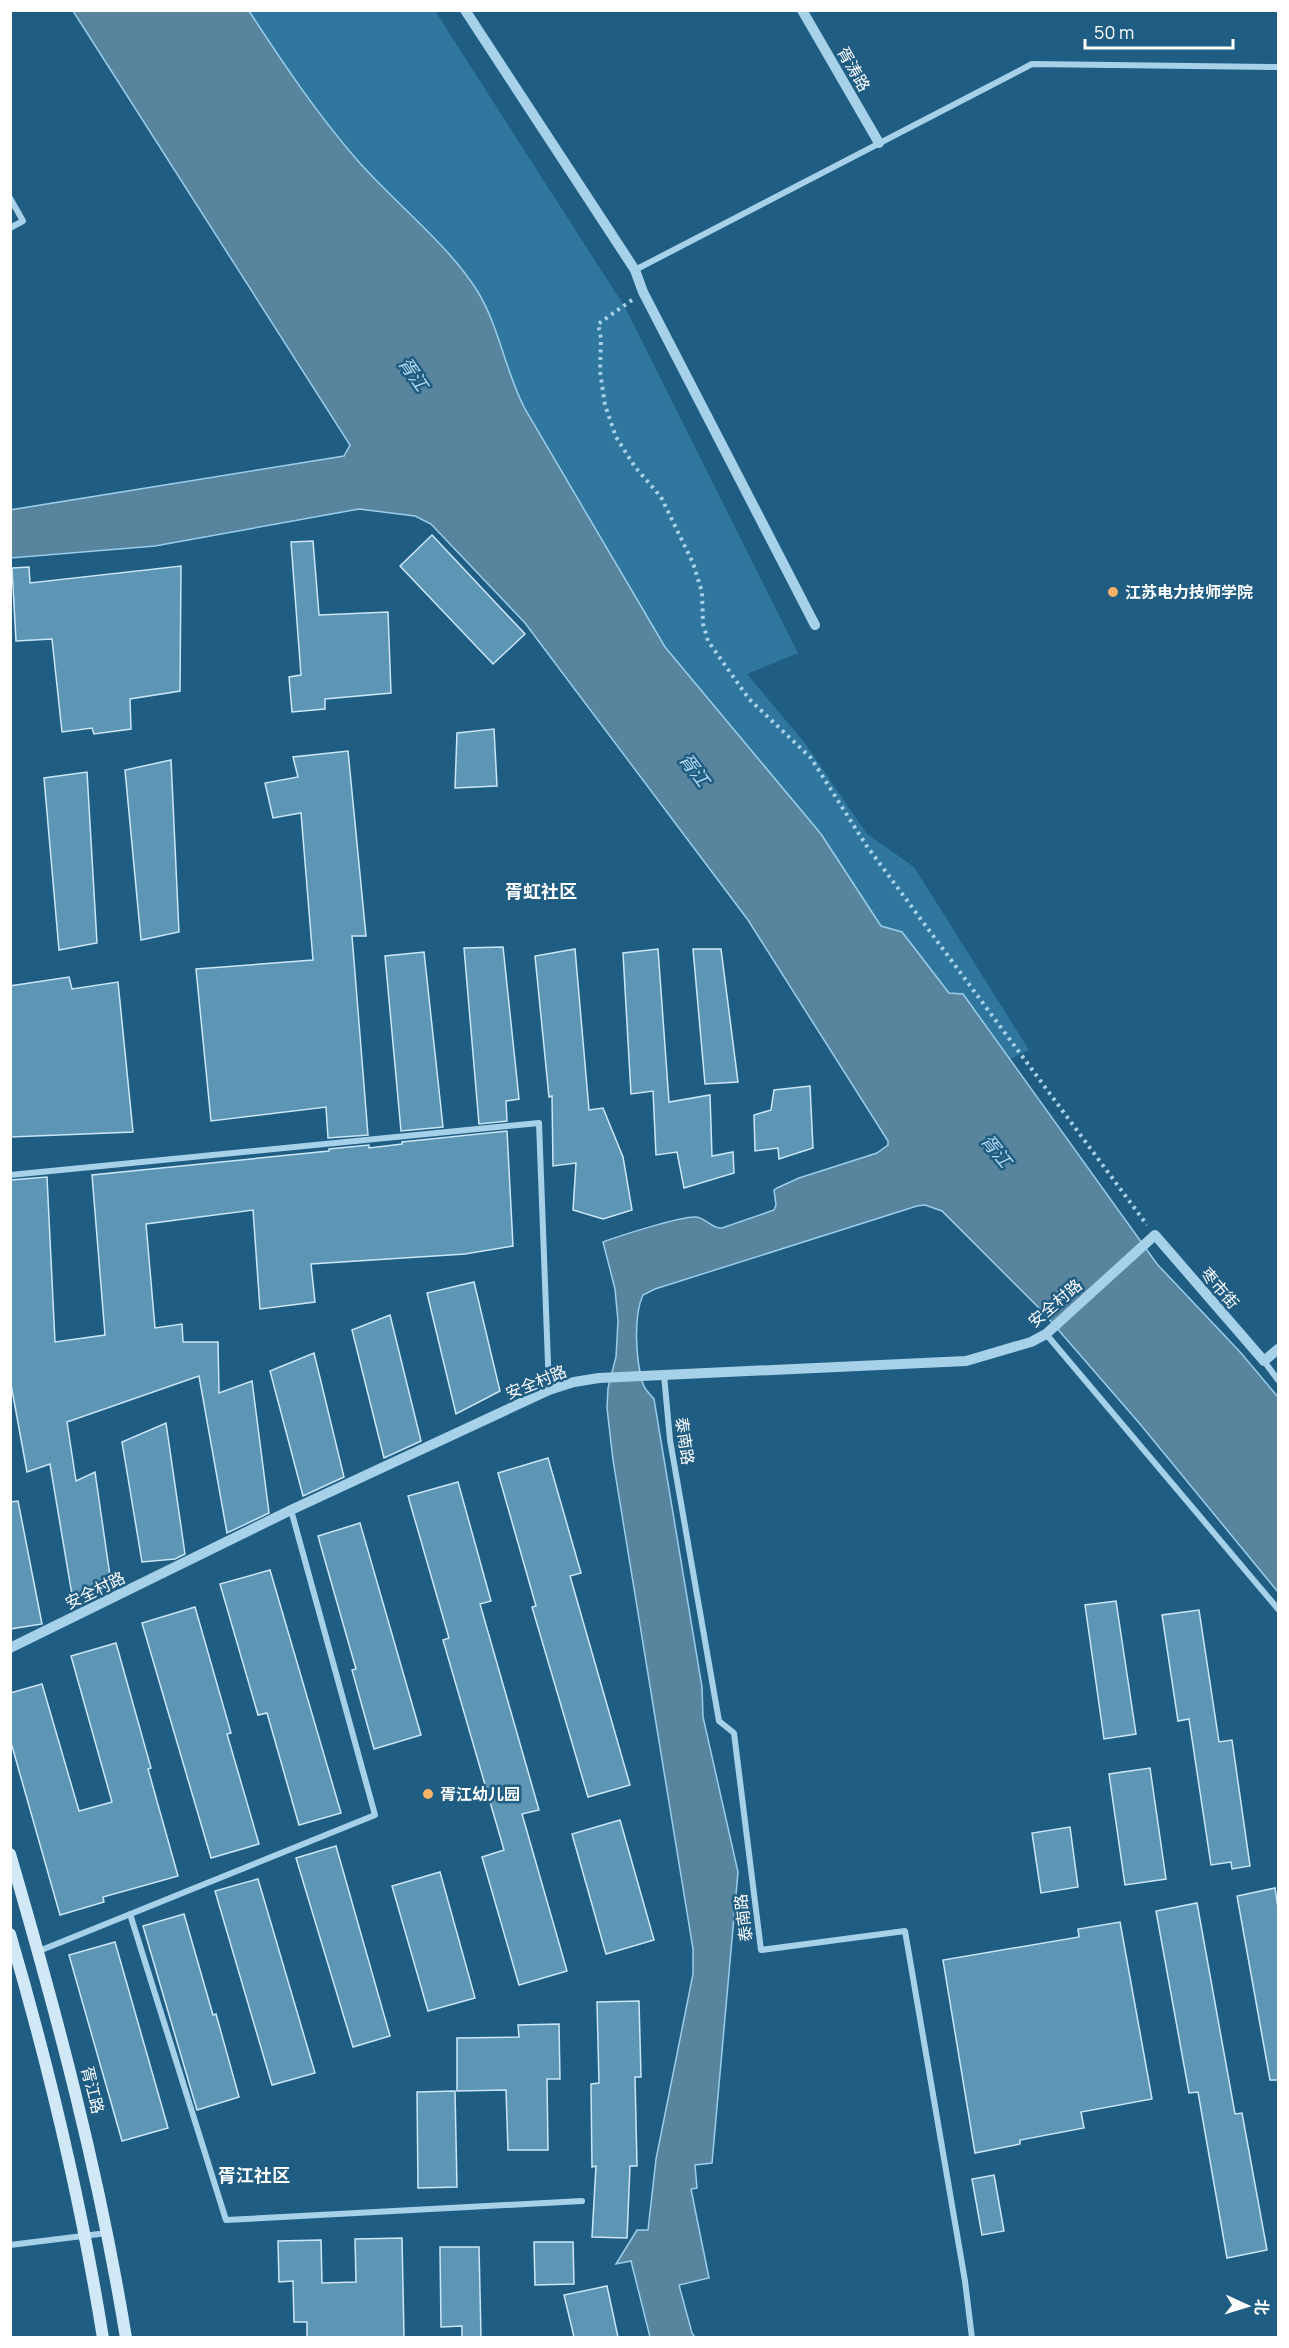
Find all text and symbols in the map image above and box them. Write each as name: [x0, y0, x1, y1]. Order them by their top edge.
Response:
scale bar: [1085, 12, 1234, 50]
text: 50 m: [1094, 20, 1134, 44]
street label: 胥涛路: [832, 43, 876, 95]
water label: 胥江: [394, 352, 435, 397]
place label: 江苏电力技师学院: [1125, 581, 1253, 603]
marker: 江苏电力技师学院: [1106, 585, 1120, 599]
water label: 胥江: [674, 748, 716, 793]
district label: 胥虹社区: [505, 879, 577, 903]
water label: 胥江: [976, 1129, 1019, 1173]
street label: 枣市街: [1196, 1263, 1244, 1313]
street label: 安全村路: [1023, 1274, 1087, 1332]
street label: 安全村路: [502, 1360, 570, 1404]
street label: 泰南路: [671, 1416, 699, 1466]
street label: 安全村路: [61, 1566, 129, 1614]
place label: 胥江幼儿园: [440, 1783, 520, 1805]
marker: 胥江幼儿园: [421, 1787, 435, 1801]
street label: 泰南路: [729, 1893, 757, 1943]
street label: 胥江路: [77, 2064, 109, 2116]
district label: 胥江社区: [218, 2163, 290, 2187]
north arrow: [1217, 2276, 1277, 2336]
text: 北: [1250, 2298, 1273, 2316]

